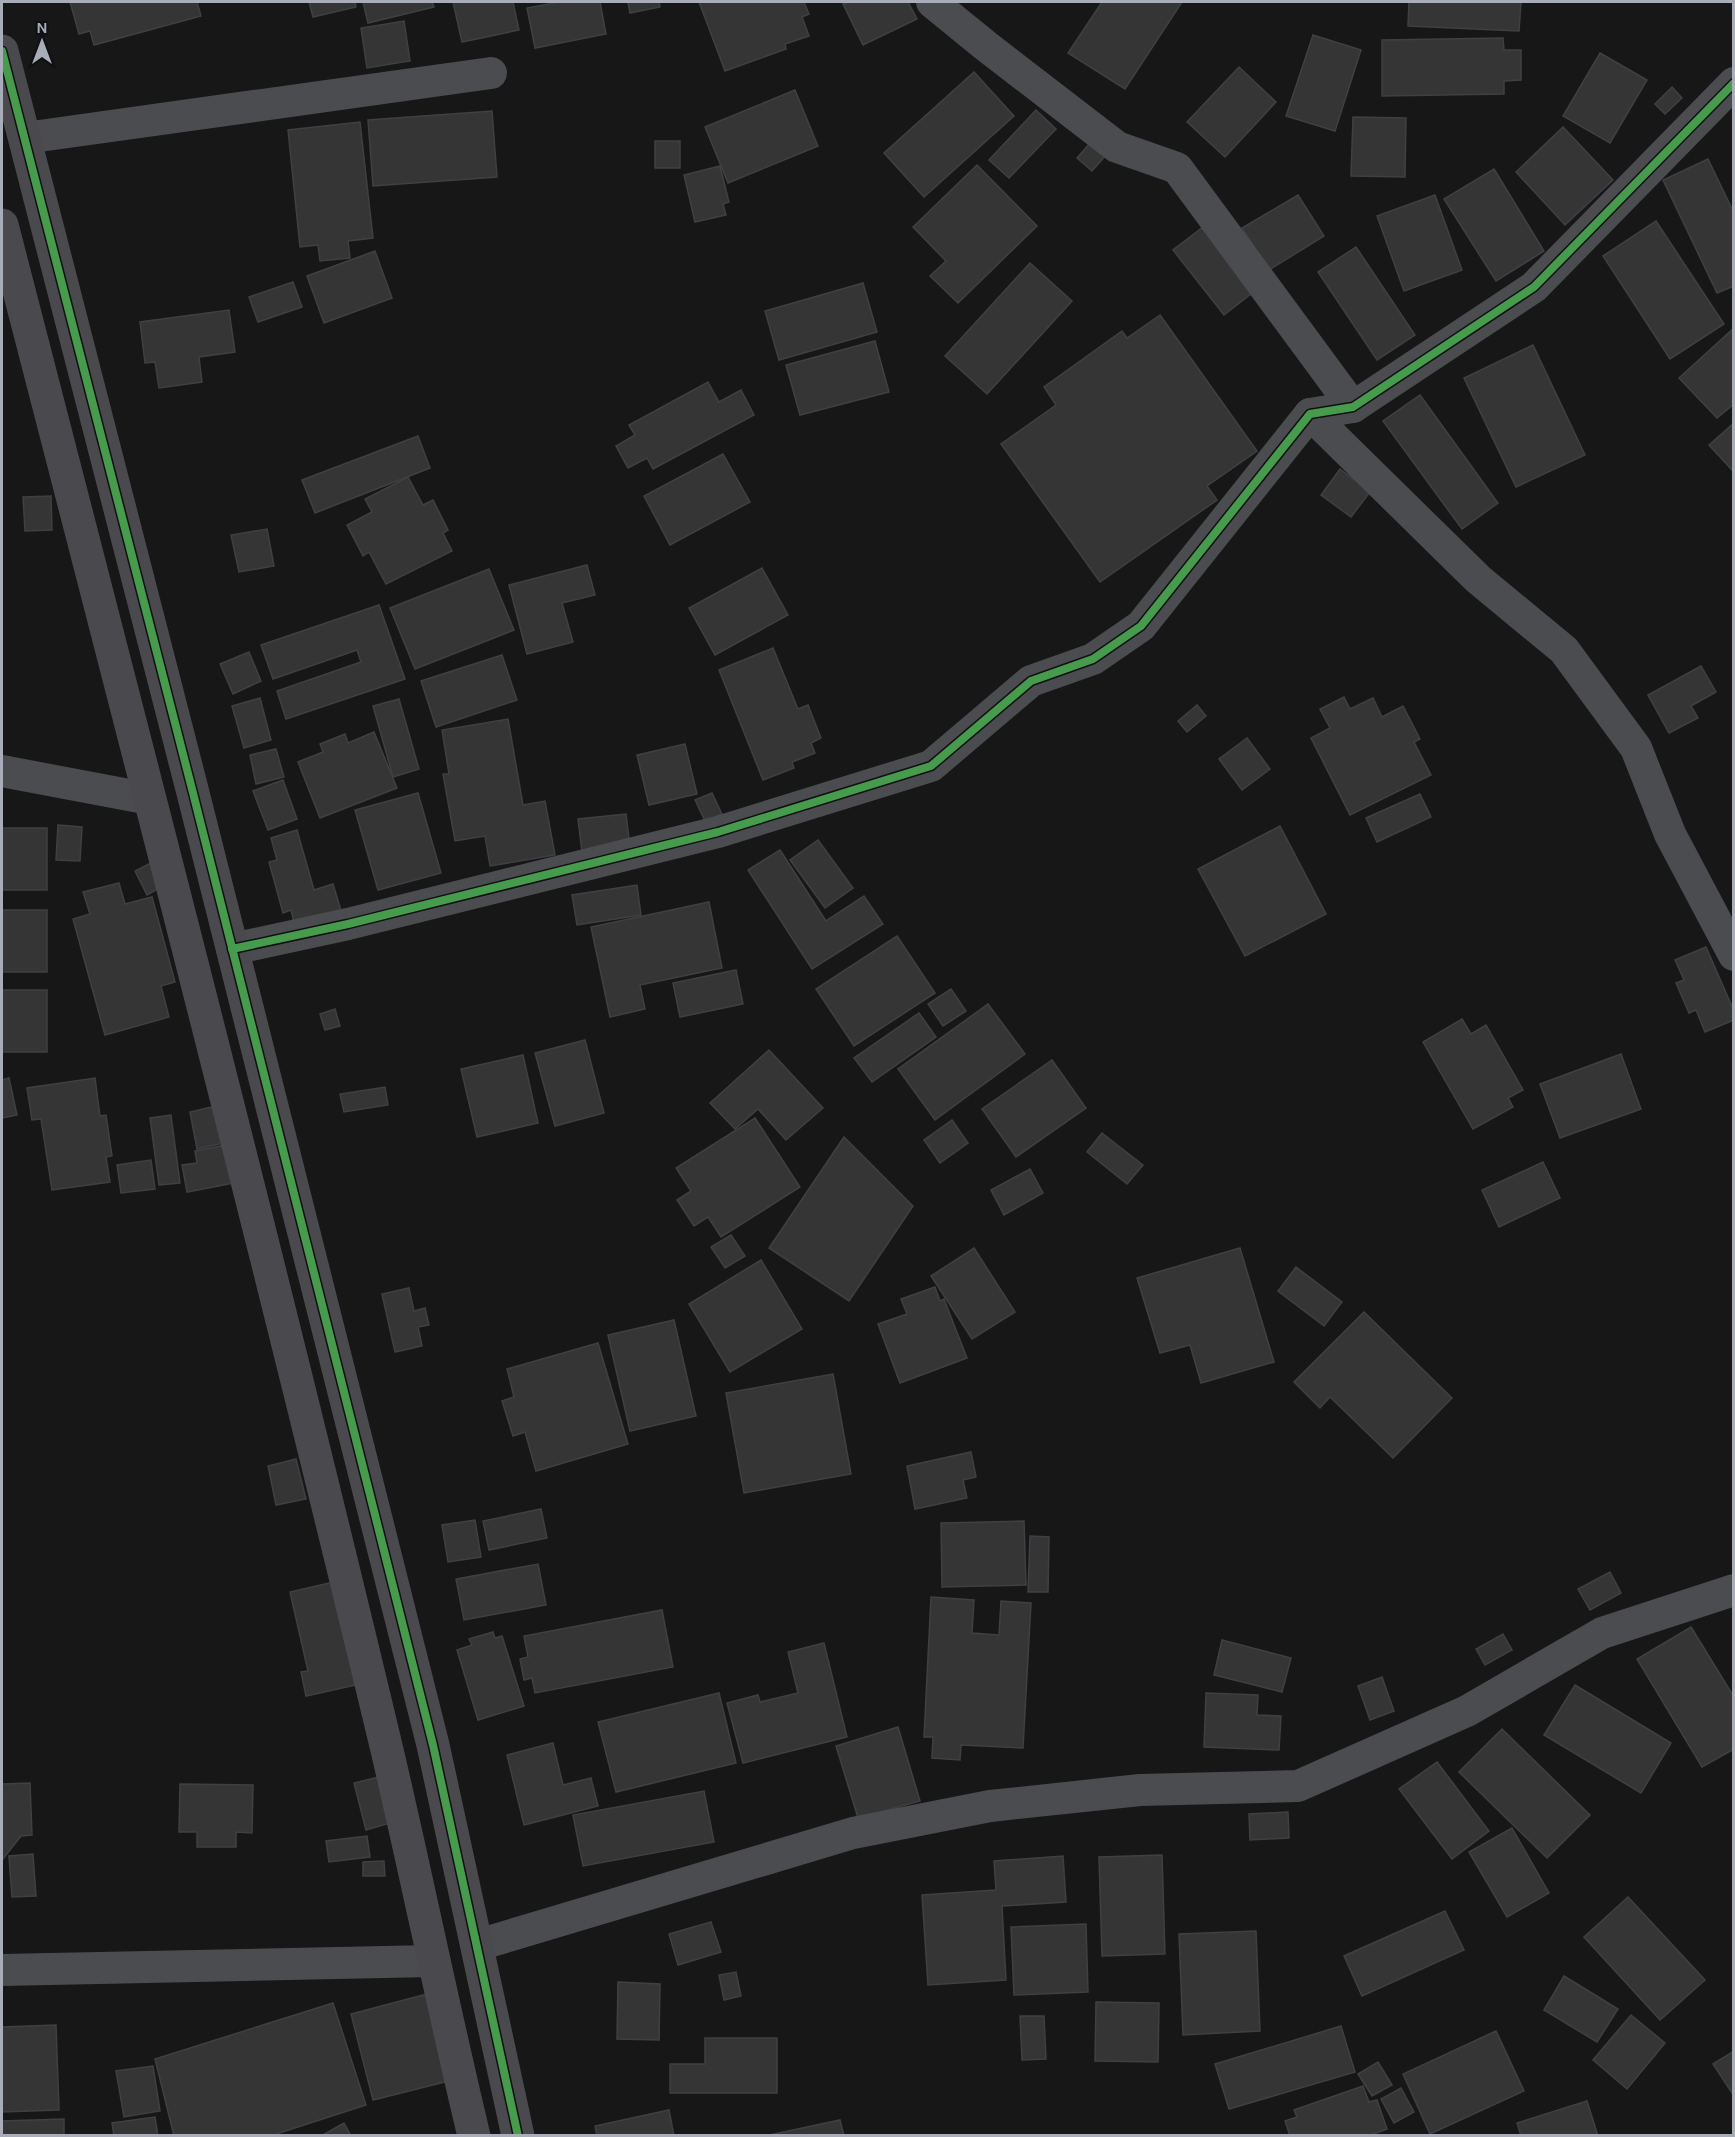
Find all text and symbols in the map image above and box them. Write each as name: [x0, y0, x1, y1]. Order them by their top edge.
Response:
north arrow: [12, 12, 72, 72]
text: N: [36, 18, 48, 37]

